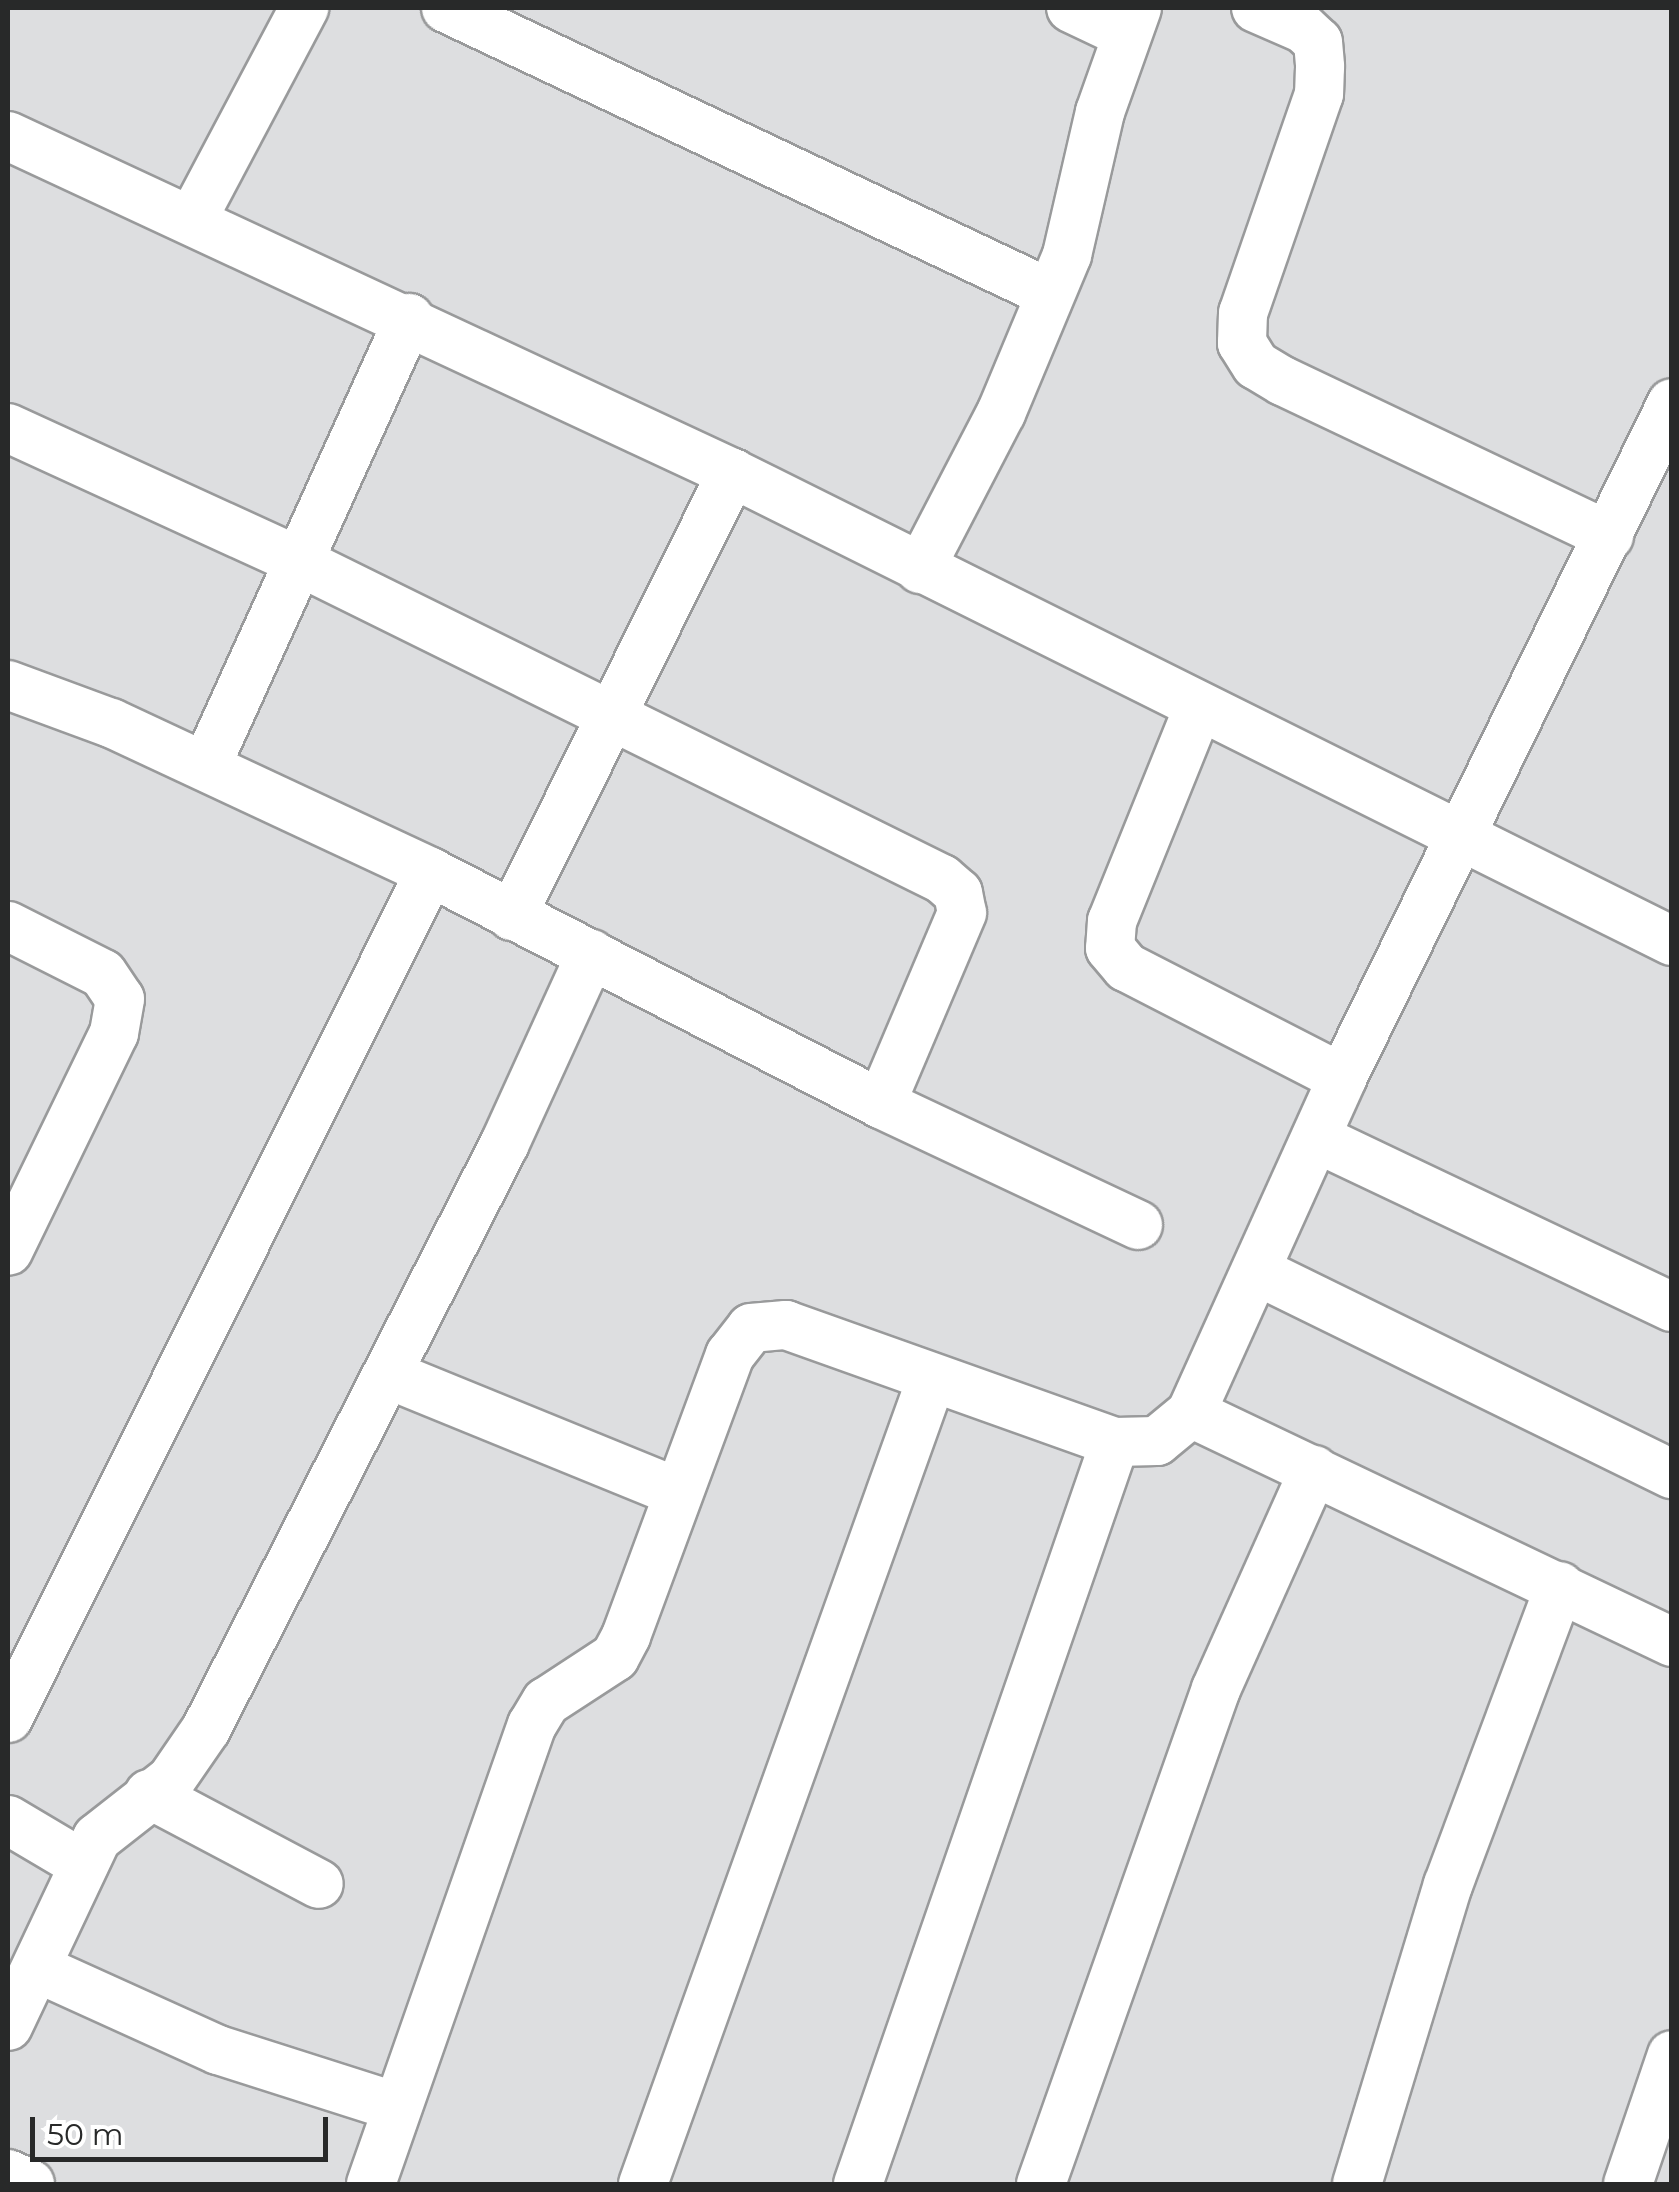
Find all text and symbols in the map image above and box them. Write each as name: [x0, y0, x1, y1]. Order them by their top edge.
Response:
scale bar: [35, 2097, 332, 2159]
text: 50 m: [47, 2116, 124, 2153]

